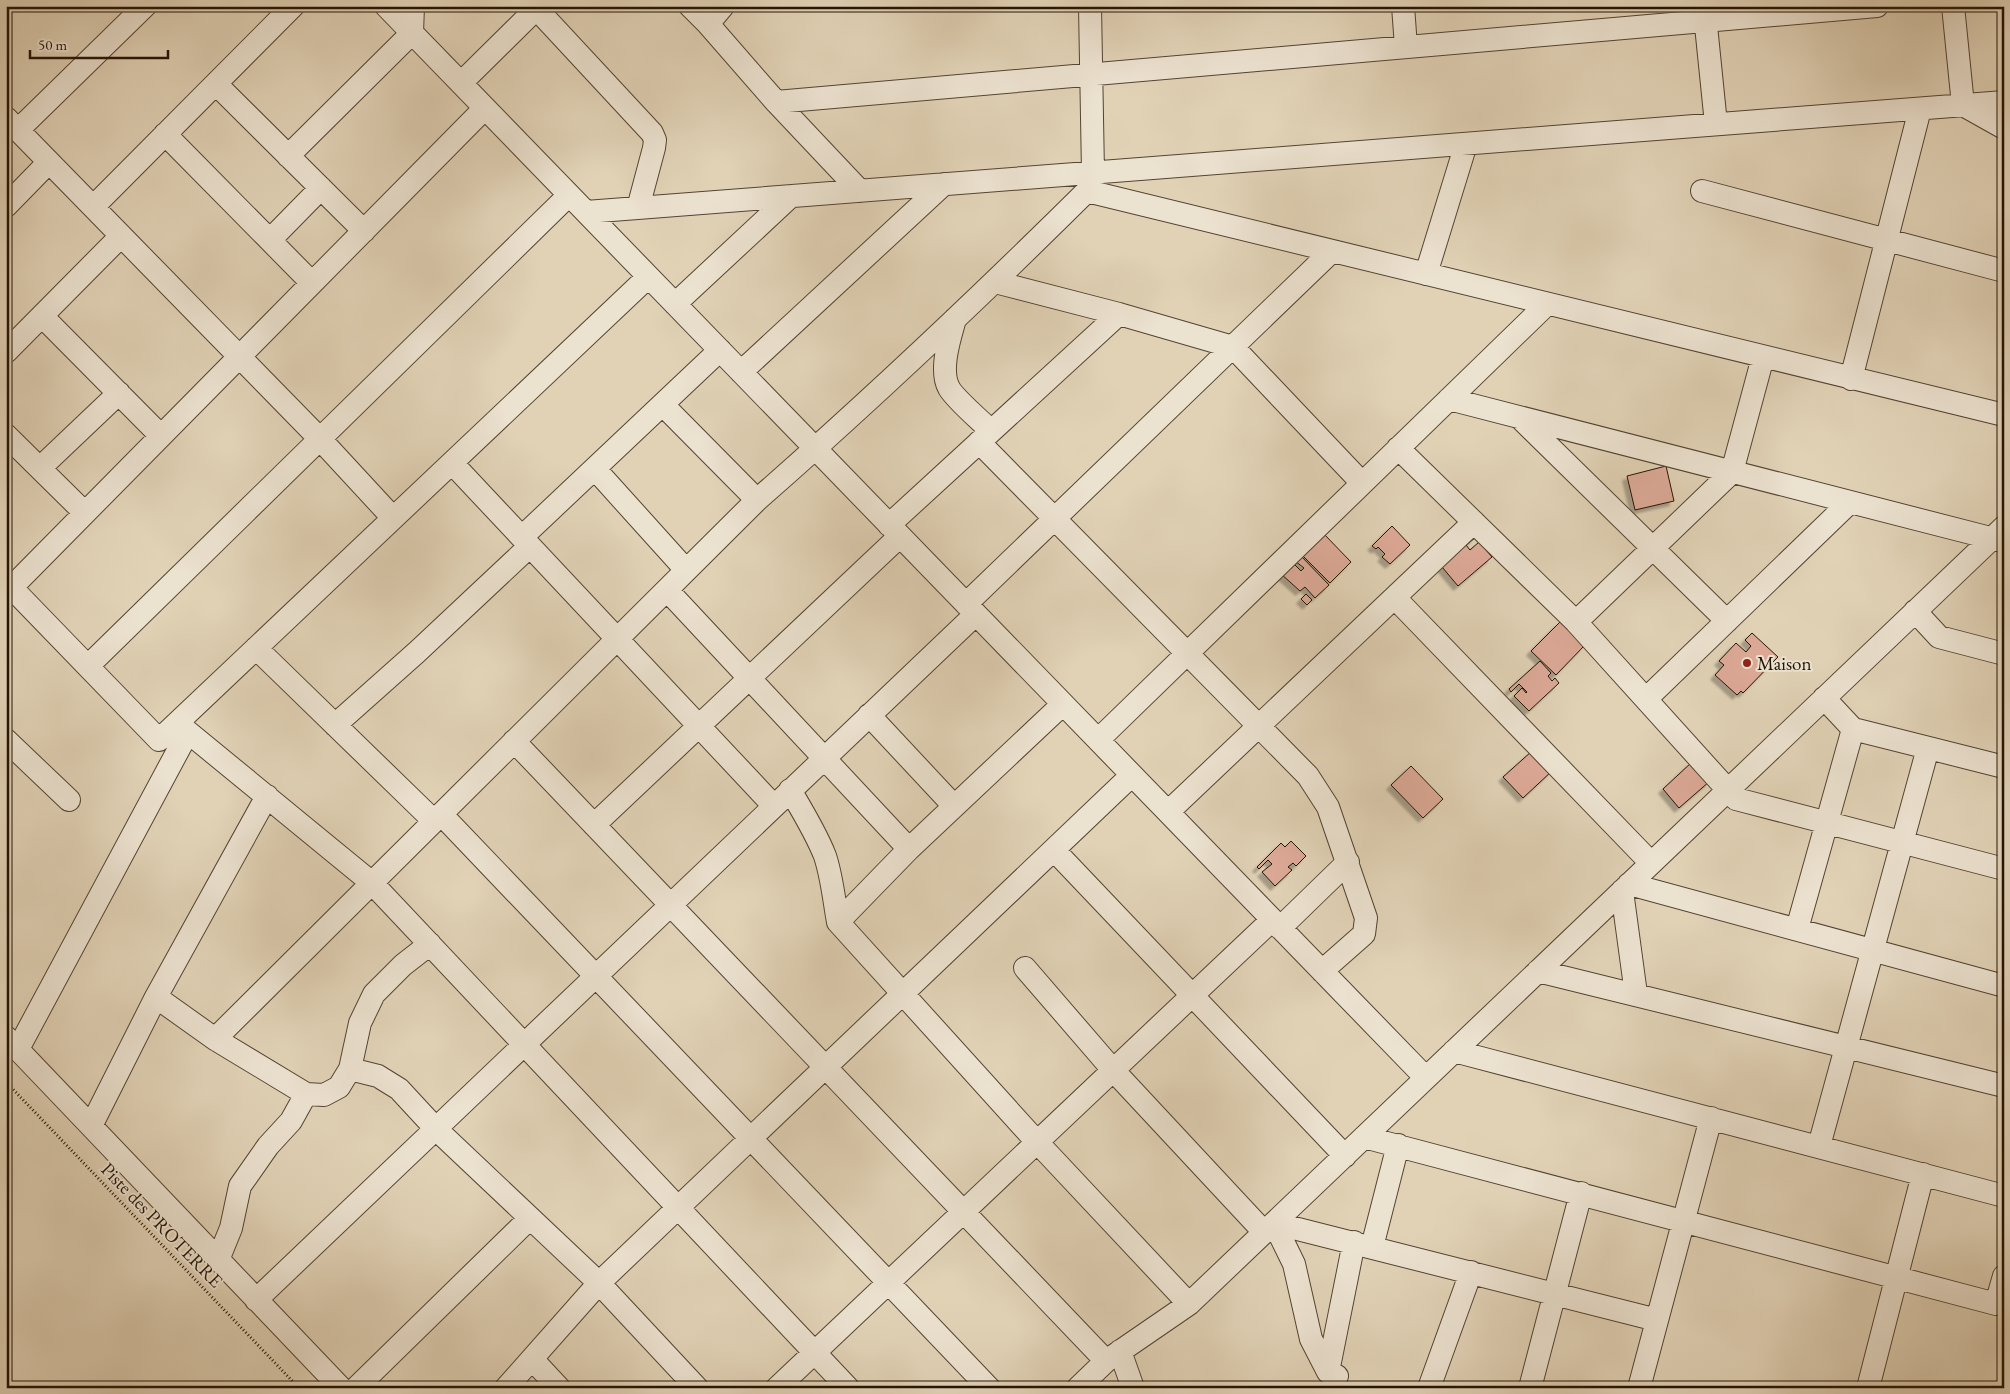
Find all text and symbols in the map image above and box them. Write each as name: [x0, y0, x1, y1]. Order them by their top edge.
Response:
scale bar: [30, 28, 168, 60]
text: 50 m: [38, 35, 67, 54]
place label: Maison: [1757, 651, 1812, 676]
marker: Maison: [1741, 657, 1753, 669]
street label: Piste des PROTERRE: [96, 1157, 228, 1293]

